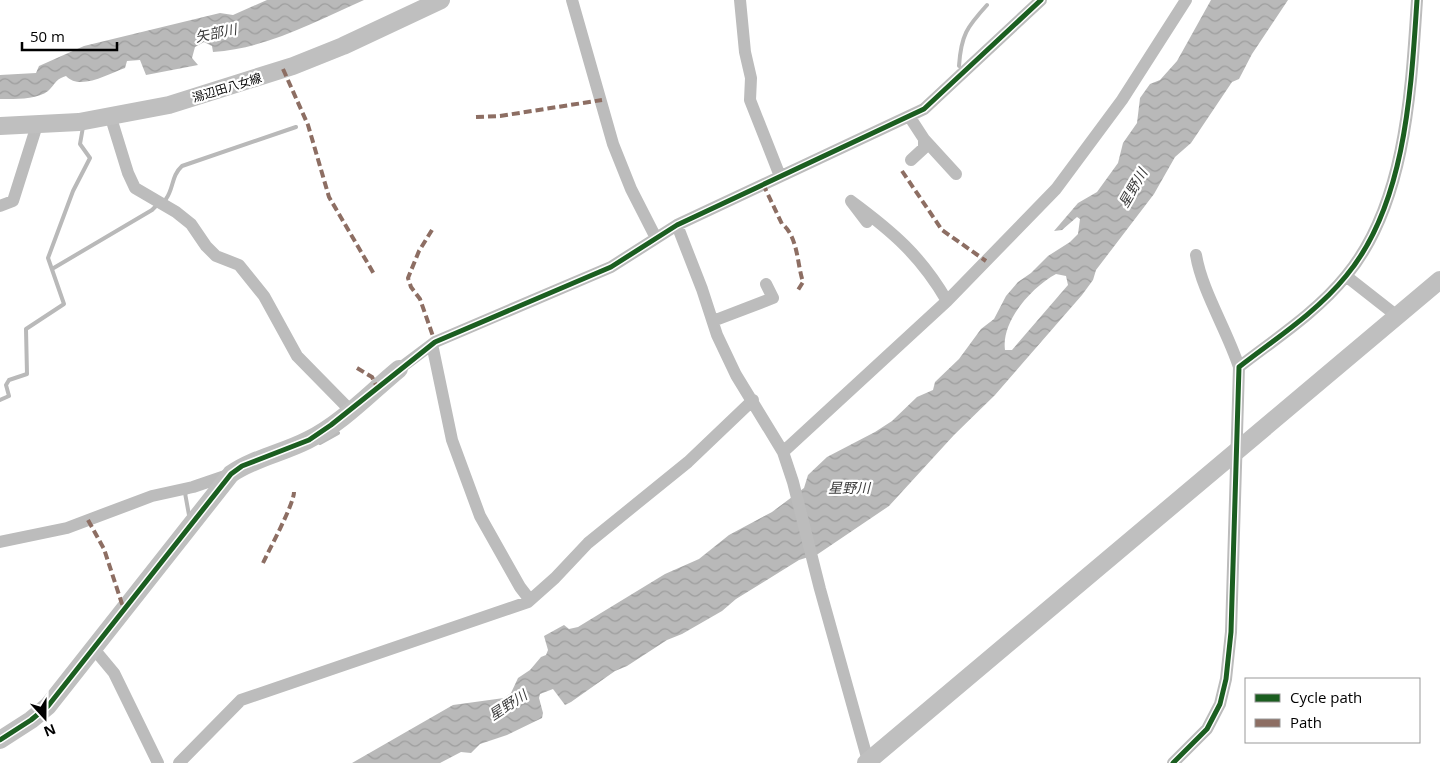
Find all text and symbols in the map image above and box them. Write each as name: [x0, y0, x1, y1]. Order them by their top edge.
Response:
water label: 矢部川: [193, 19, 240, 46]
scale bar: [22, 20, 118, 52]
text: 50 m: [30, 26, 65, 46]
street label: 湯辺田八女線: [190, 69, 264, 106]
water label: 星野川: [1114, 163, 1152, 211]
water label: 星野川: [828, 478, 872, 497]
legend: [1245, 678, 1420, 743]
water label: 星野川: [485, 684, 532, 724]
text: Cycle path: [1290, 687, 1362, 707]
north arrow: [20, 693, 70, 743]
text: Path: [1290, 712, 1322, 732]
text: N: [41, 720, 59, 742]

